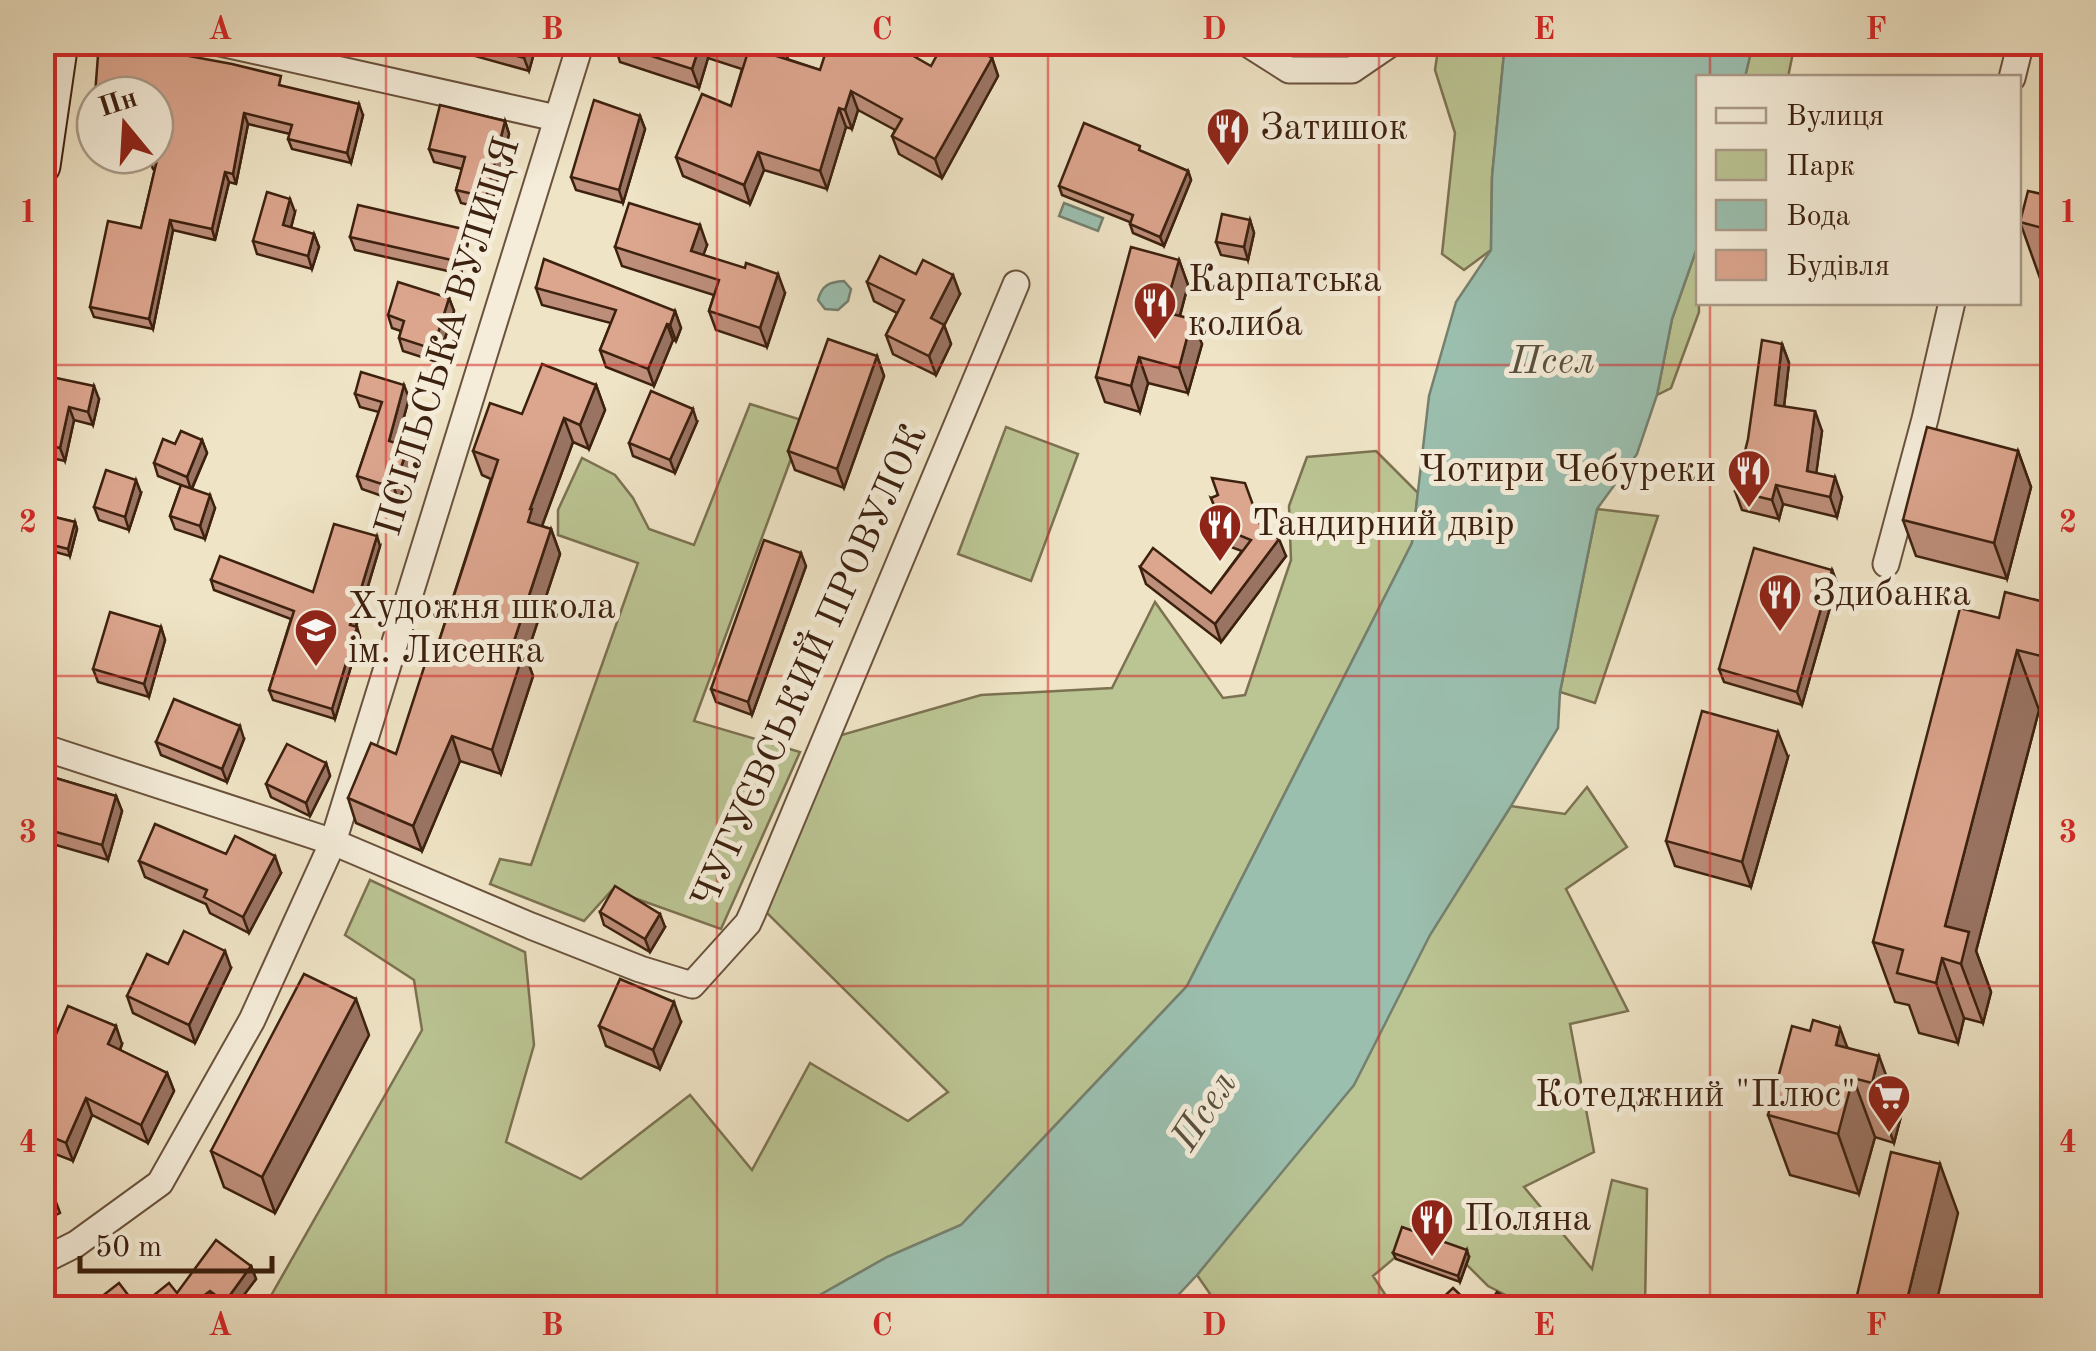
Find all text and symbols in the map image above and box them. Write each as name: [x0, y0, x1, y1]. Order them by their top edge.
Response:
text: A: [208, 15, 232, 47]
text: B: [541, 15, 563, 47]
text: C: [871, 15, 893, 47]
text: D: [1201, 15, 1227, 47]
text: E: [1533, 15, 1555, 47]
text: F: [1865, 15, 1887, 47]
north arrow: [75, 75, 175, 175]
legend: [1696, 75, 2021, 305]
text: Пн: [96, 85, 141, 123]
text: Вулиця: [1786, 102, 1884, 132]
restaurant icon: Затишок: [1205, 106, 1251, 167]
place label: Затишок: [1260, 110, 1408, 148]
street label: ПСІЛЬСЬКА ВУЛИЦЯ: [370, 133, 528, 541]
text: Парк: [1786, 152, 1855, 182]
text: 1: [19, 198, 37, 230]
text: 1: [2059, 198, 2077, 230]
text: Вода: [1786, 202, 1850, 232]
text: Будівля: [1786, 252, 1890, 282]
place label: Карпатська колиба: [1188, 262, 1382, 344]
restaurant icon: Карпатська колиба: [1132, 280, 1178, 341]
water label: Псел: [1508, 343, 1595, 383]
street label: ЧУГУЄВСЬКИЙ ПРОВУЛОК: [680, 416, 935, 915]
restaurant icon: Чотири Чебуреки: [1726, 448, 1772, 509]
place label: Чотири Чебуреки: [1419, 452, 1716, 490]
restaurant icon: Тандирний двір: [1197, 502, 1243, 563]
place label: Тандирний двір: [1252, 506, 1515, 544]
text: 2: [19, 508, 37, 540]
text: 2: [2059, 508, 2077, 540]
restaurant icon: Здибанка: [1757, 572, 1803, 633]
place label: Здибанка: [1812, 576, 1971, 614]
place label: Художня школа ім. Лисенка: [348, 589, 616, 671]
school or university icon: Художня школа ім. Лисенка: [293, 607, 339, 668]
text: 3: [19, 818, 37, 850]
text: 3: [2059, 818, 2077, 850]
water label: Псел: [1165, 1065, 1246, 1160]
supermarket icon: Котеджний "Плюс": [1866, 1073, 1912, 1134]
place label: Котеджний "Плюс": [1535, 1077, 1856, 1115]
text: 4: [19, 1128, 37, 1160]
text: 4: [2059, 1128, 2077, 1160]
restaurant icon: Поляна: [1409, 1197, 1455, 1258]
place label: Поляна: [1464, 1201, 1592, 1239]
scale bar: [80, 1211, 272, 1273]
text: 50 m: [95, 1233, 162, 1263]
text: A: [208, 1311, 232, 1343]
text: B: [541, 1311, 563, 1343]
text: C: [871, 1311, 893, 1343]
text: D: [1201, 1311, 1227, 1343]
text: E: [1533, 1311, 1555, 1343]
text: F: [1865, 1311, 1887, 1343]

